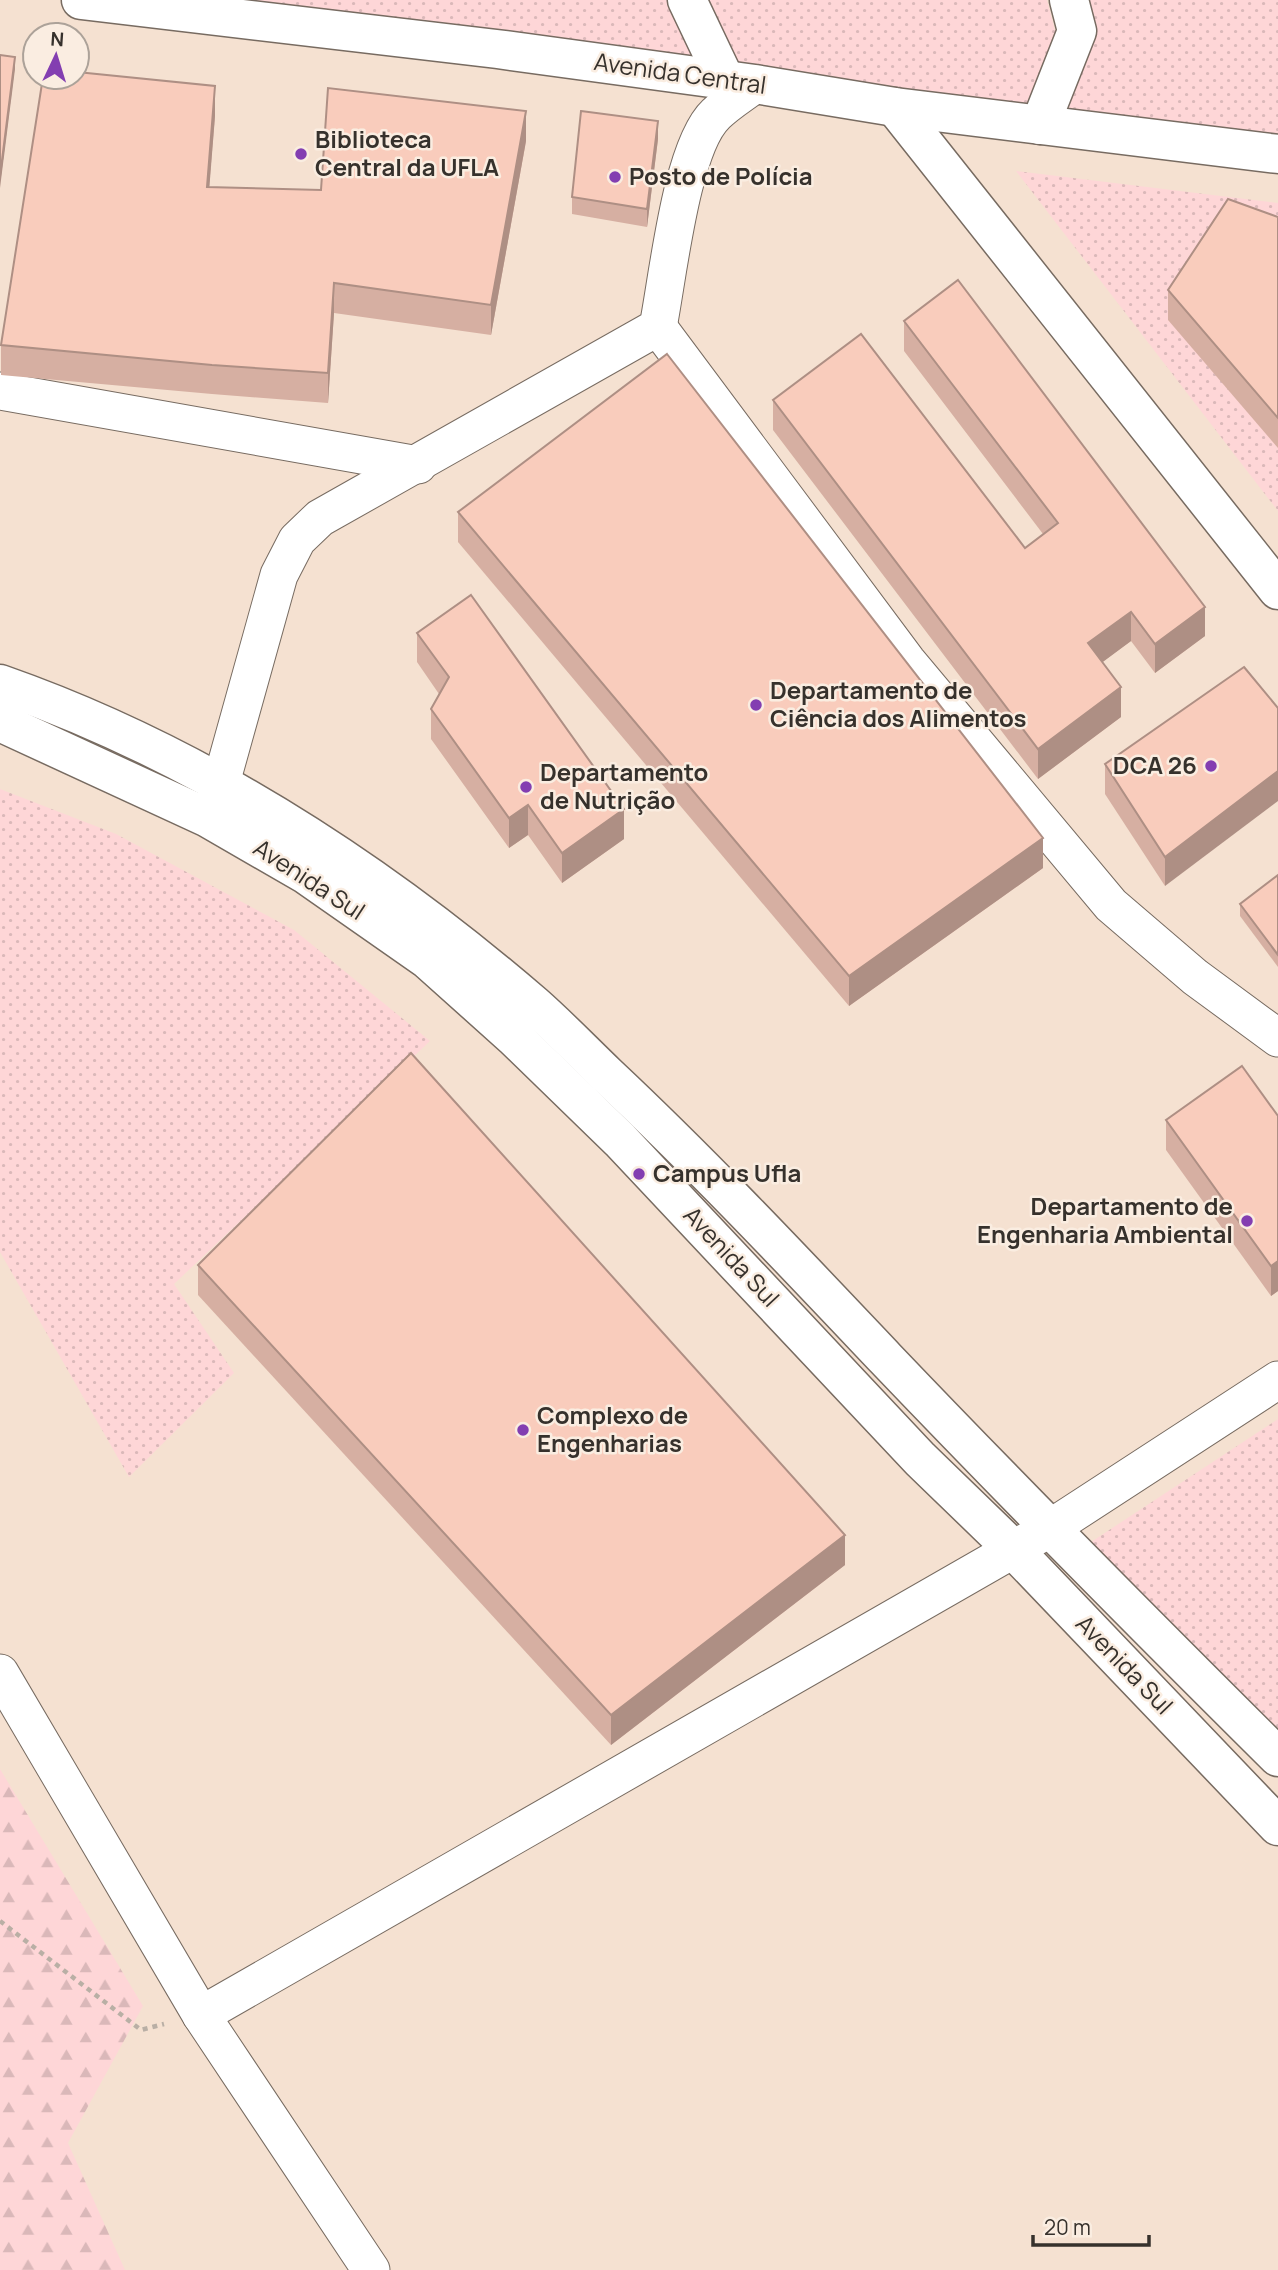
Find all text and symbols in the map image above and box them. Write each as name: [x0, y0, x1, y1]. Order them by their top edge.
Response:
north arrow: [21, 21, 91, 91]
text: N: [49, 26, 65, 52]
street label: Avenida Central: [592, 44, 768, 101]
place label: Biblioteca Central da UFLA: [315, 122, 499, 183]
marker: Biblioteca Central da UFLA: [293, 146, 309, 162]
place label: Posto de Polícia: [629, 159, 813, 192]
marker: Posto de Polícia: [607, 169, 623, 185]
place label: Departamento de Ciência dos Alimentos: [770, 673, 1027, 734]
marker: Departamento de Ciência dos Alimentos: [748, 697, 764, 713]
place label: DCA 26: [1113, 748, 1197, 781]
place label: Departamento de Nutrição: [540, 755, 708, 816]
marker: DCA 26: [1203, 758, 1219, 774]
marker: Departamento de Nutrição: [518, 779, 534, 795]
street label: Avenida Sul: [248, 830, 372, 927]
place label: Campus Ufla: [653, 1156, 801, 1189]
marker: Campus Ufla: [631, 1166, 647, 1182]
place label: Departamento de Engenharia Ambiental: [977, 1189, 1233, 1250]
street label: Avenida Sul: [677, 1198, 787, 1313]
marker: Departamento de Engenharia Ambiental: [1239, 1213, 1255, 1229]
place label: Complexo de Engenharias: [537, 1398, 688, 1459]
marker: Complexo de Engenharias: [515, 1422, 531, 1438]
street label: Avenida Sul: [1069, 1607, 1181, 1721]
scale bar: [1033, 2204, 1148, 2248]
text: 20 m: [1044, 2213, 1091, 2241]

